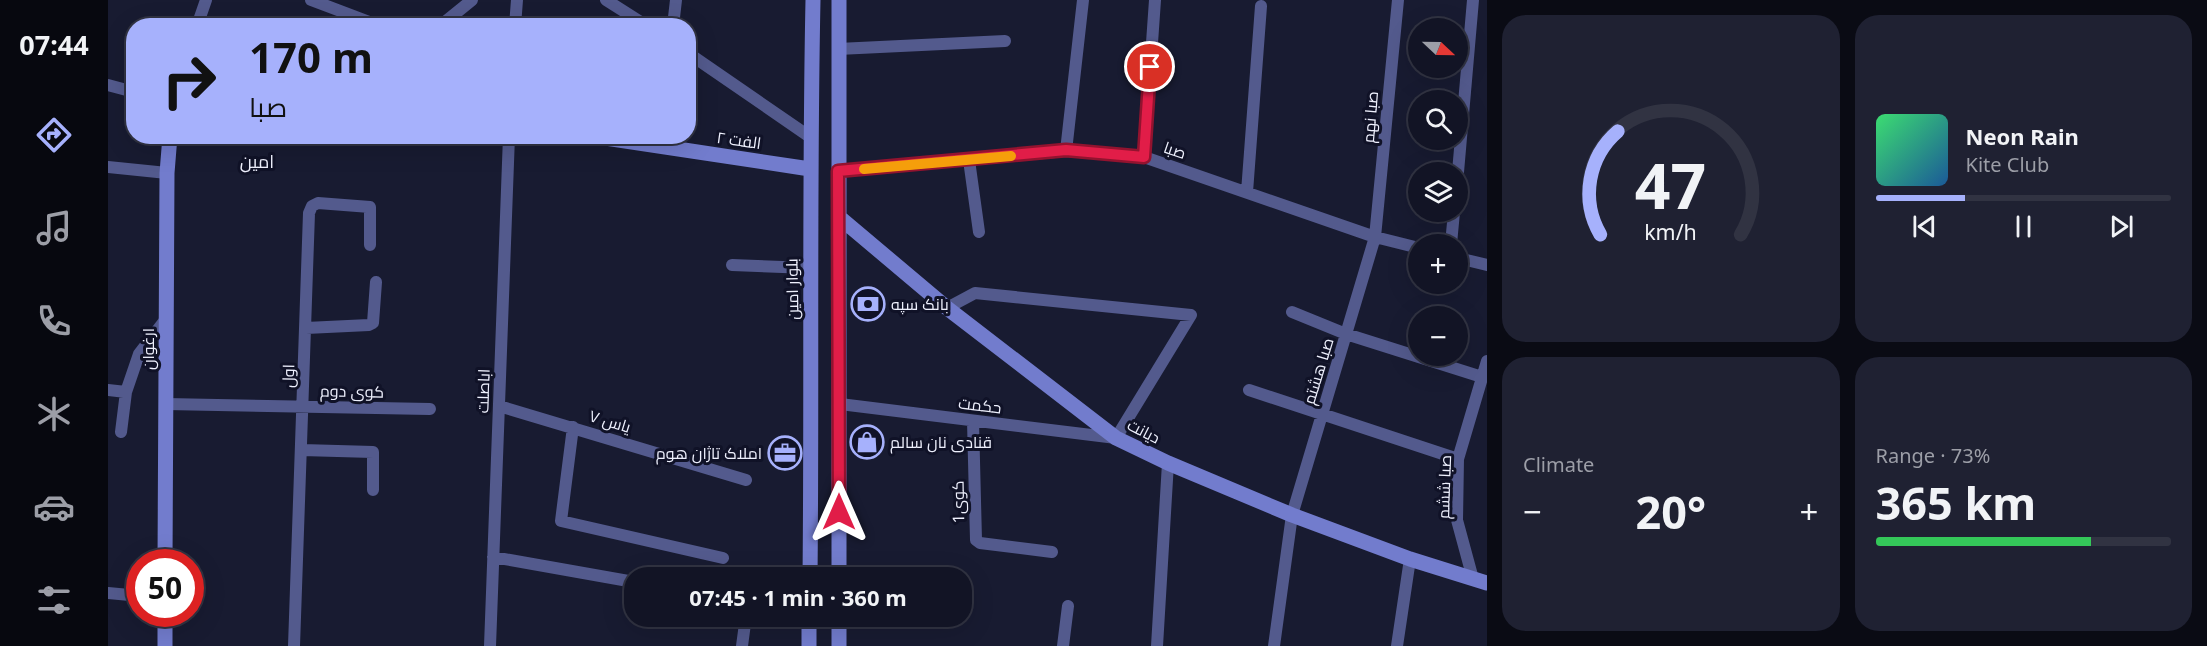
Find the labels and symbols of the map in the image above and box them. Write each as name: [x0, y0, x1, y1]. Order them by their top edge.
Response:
north arrow: [1408, 18, 1468, 78]
pin: [1124, 41, 1175, 92]
street label: صبا نهم: [1357, 90, 1384, 144]
street label: الفت ۲: [715, 126, 763, 154]
street label: صبا: [1161, 136, 1189, 164]
district label: امین: [240, 149, 274, 173]
street label: بلوار امین: [780, 258, 804, 320]
bank icon: بانک سپه: [850, 286, 886, 322]
place label: بانک سپه: [891, 293, 949, 315]
street label: ارغوان: [137, 328, 159, 370]
street label: صبا هشتم: [1297, 335, 1339, 407]
street label: اول: [277, 364, 299, 388]
street label: اباصلت: [471, 368, 495, 414]
street label: کوی دوم: [320, 379, 384, 404]
street label: حکمت: [957, 391, 1003, 419]
street label: یاس ۷: [586, 404, 634, 438]
street label: دیانت: [1124, 413, 1164, 449]
shop icon: قنادی نان سالم: [849, 424, 885, 460]
place label: قنادی نان سالم: [890, 431, 992, 454]
office icon: املاک تاژان هوم: [767, 435, 803, 471]
place label: املاک تاژان هوم: [656, 442, 762, 465]
street label: صبا ششم: [1432, 455, 1457, 520]
position arrow: [807, 480, 871, 544]
street label: کوی1: [947, 480, 969, 524]
speed limit sign: 50: [126, 549, 204, 627]

